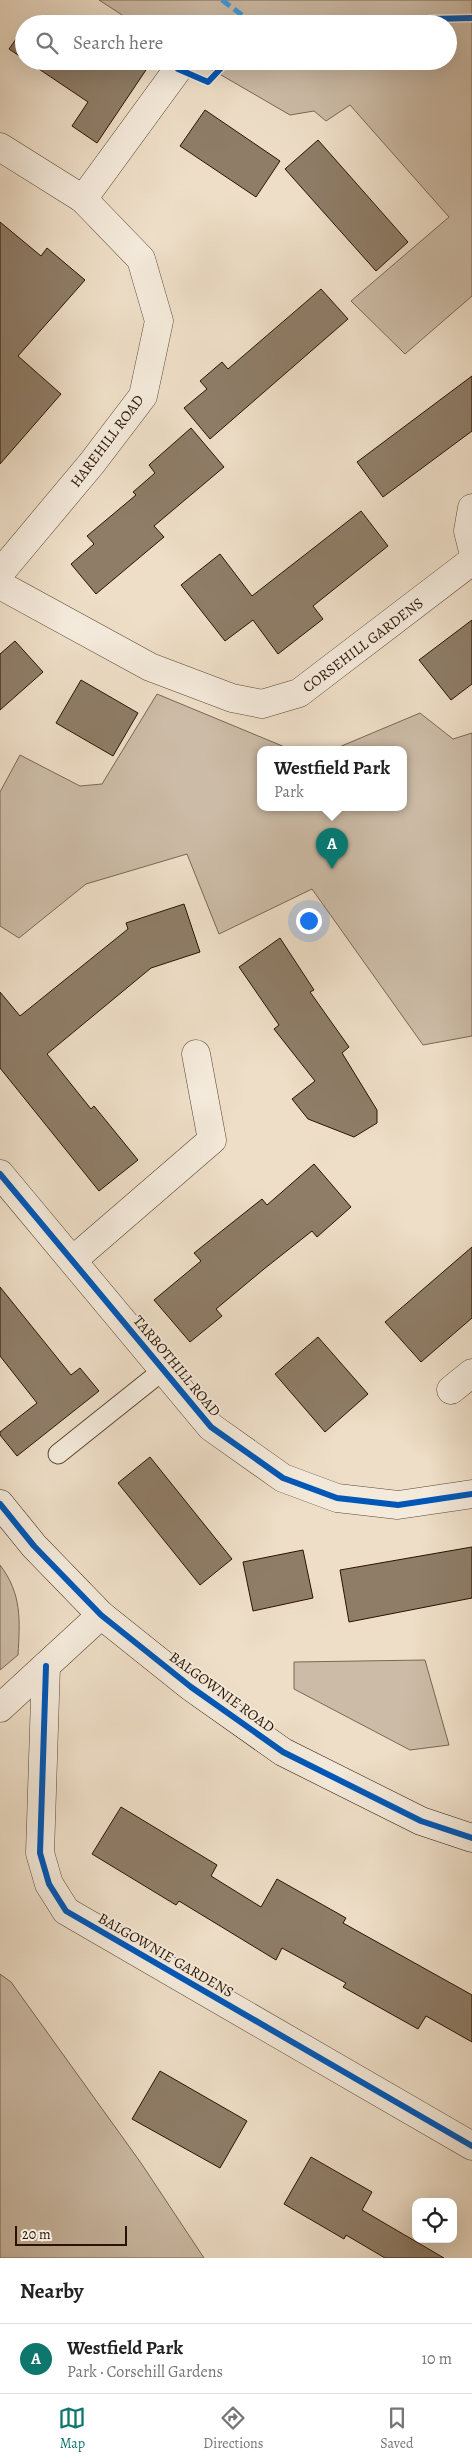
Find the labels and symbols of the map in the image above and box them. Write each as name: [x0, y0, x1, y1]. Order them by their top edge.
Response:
street label: HAREHILL ROAD: [66, 391, 148, 491]
street label: CORSEHILL GARDENS: [299, 593, 427, 697]
pin: A: [316, 828, 348, 869]
your location: [296, 908, 322, 934]
street label: TARBOTHILL ROAD: [129, 1311, 225, 1421]
street label: BALGOWNIE ROAD: [165, 1647, 279, 1737]
street label: BALGOWNIE GARDENS: [95, 1908, 237, 2002]
scale bar: [15, 2223, 128, 2246]

